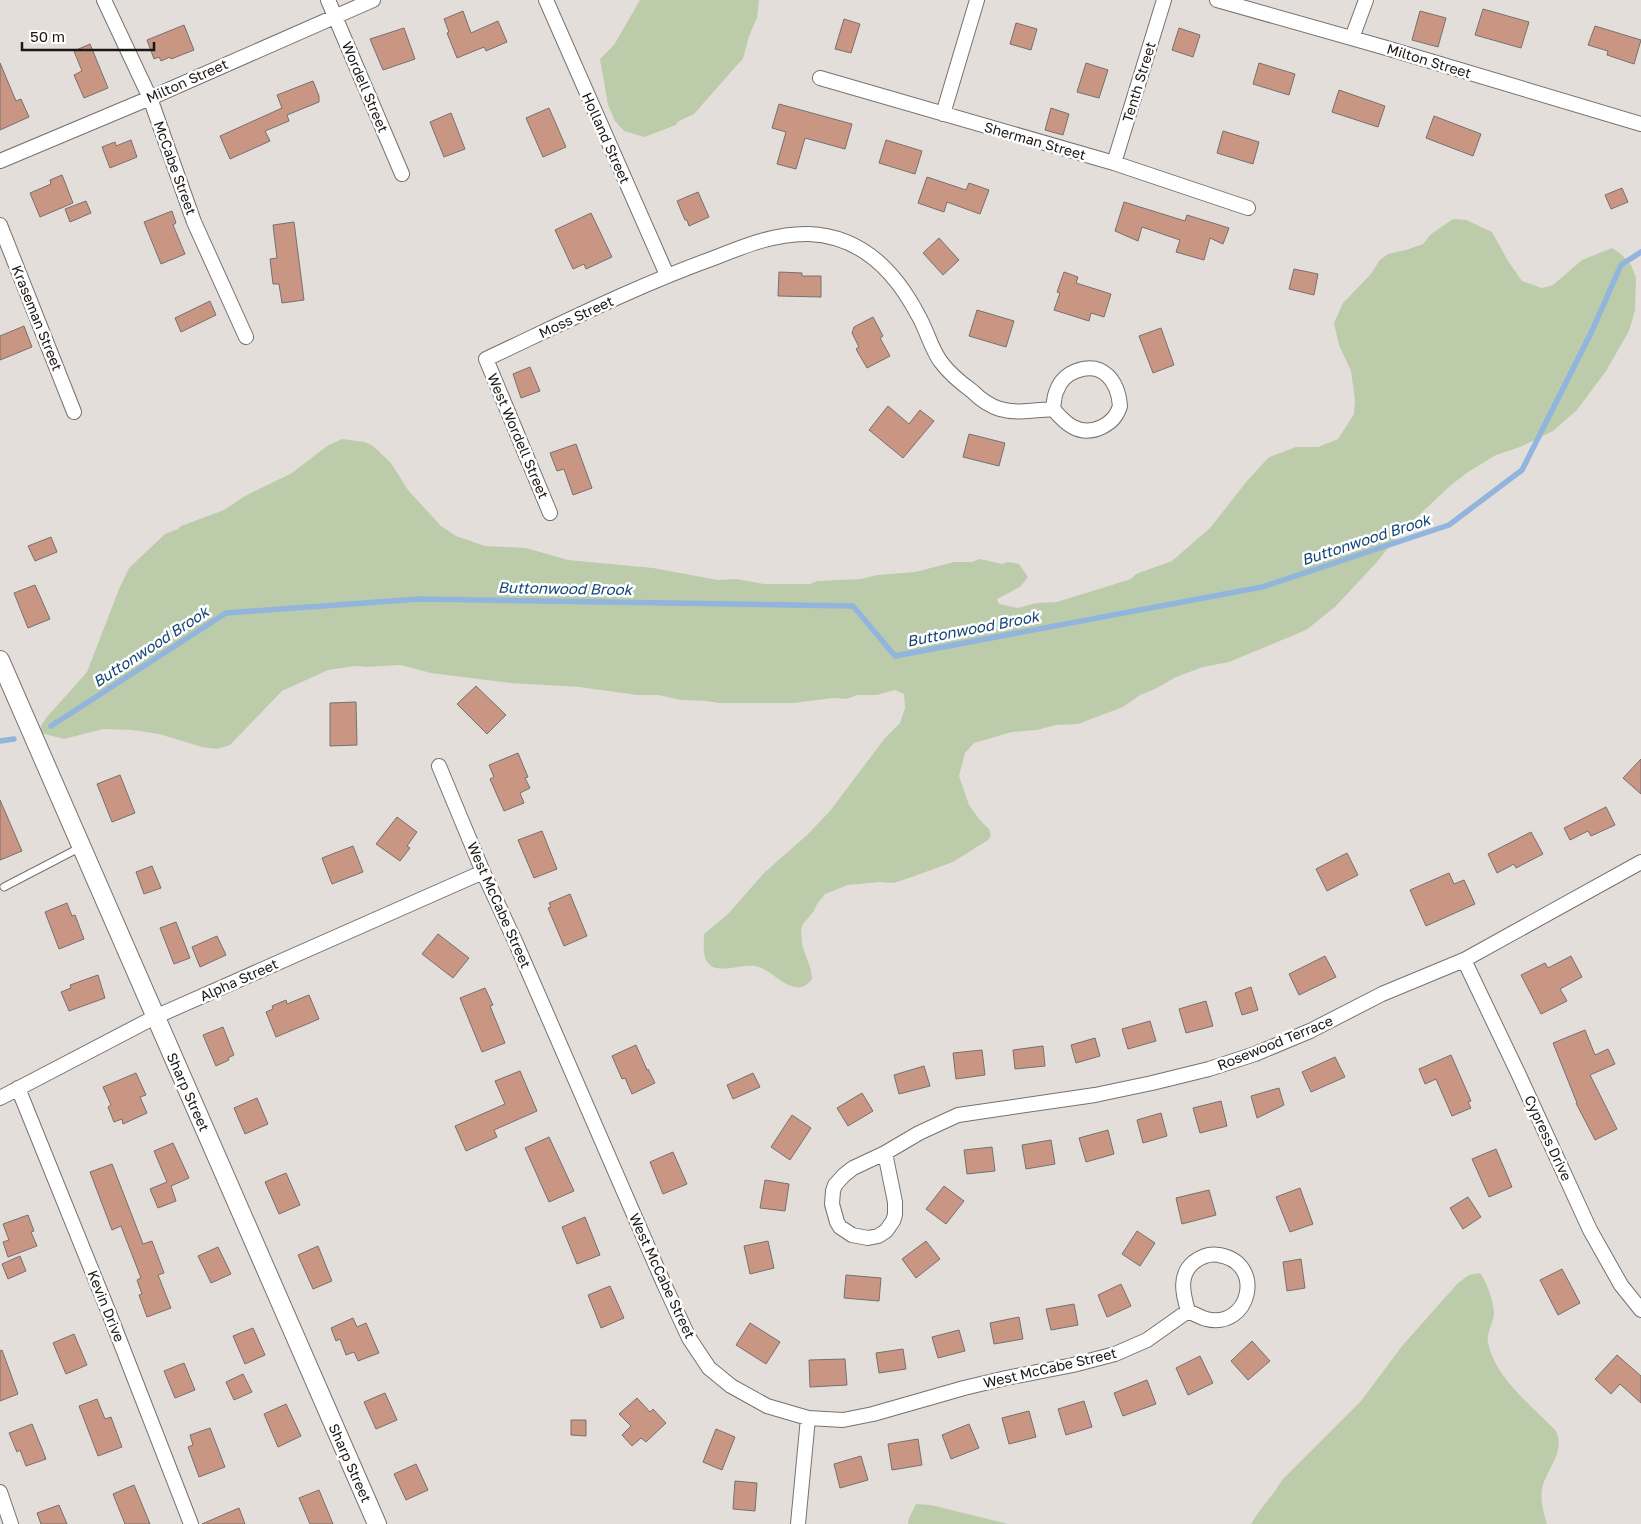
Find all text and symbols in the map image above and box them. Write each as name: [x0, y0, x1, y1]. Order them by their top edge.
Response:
scale bar: [22, 20, 155, 52]
text: 50 m: [30, 27, 65, 45]
street label: Wordell Street: [339, 39, 392, 135]
street label: Tenth Street: [1118, 40, 1159, 124]
street label: Milton Street: [1385, 40, 1473, 81]
street label: Milton Street: [143, 55, 230, 106]
street label: Holland Street: [579, 90, 634, 186]
street label: Sherman Street: [982, 118, 1088, 163]
street label: McCabe Street: [151, 119, 200, 217]
street label: Kraseman Street: [9, 263, 66, 373]
street label: Moss Street: [536, 292, 616, 341]
street label: West Wordell Street: [484, 370, 553, 501]
water label: Buttonwood Brook: [1299, 509, 1434, 568]
water label: Buttonwood Brook: [498, 578, 634, 598]
water label: Buttonwood Brook: [89, 601, 213, 690]
water label: Buttonwood Brook: [905, 606, 1042, 650]
street label: West McCabe Street: [464, 839, 535, 971]
street label: Alpha Street: [197, 955, 280, 1004]
street label: Rosewood Terrace: [1214, 1012, 1335, 1074]
street label: Sharp Street: [164, 1050, 213, 1134]
street label: Cypress Drive: [1521, 1092, 1576, 1183]
street label: West McCabe Street: [626, 1210, 699, 1341]
street label: Kevin Drive: [84, 1268, 129, 1344]
street label: West McCabe Street: [982, 1344, 1118, 1391]
street label: Sharp Street: [326, 1421, 375, 1505]

